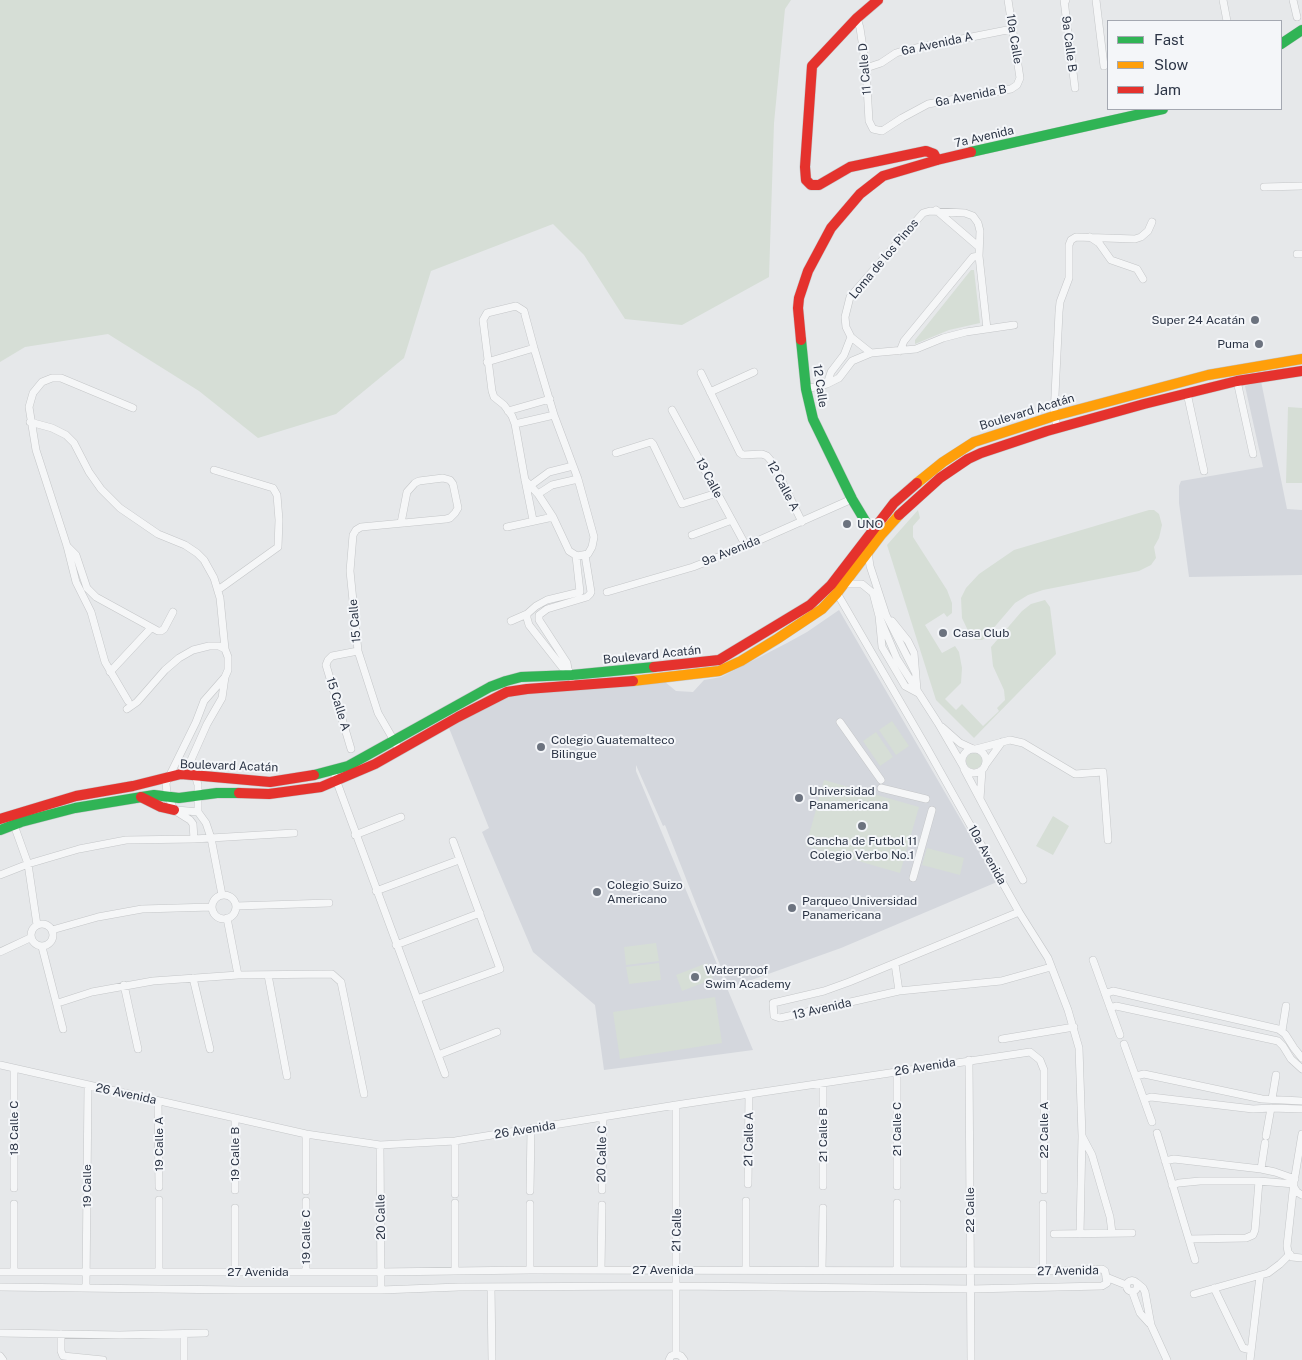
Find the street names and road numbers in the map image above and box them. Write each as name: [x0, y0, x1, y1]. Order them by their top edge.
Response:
street label: 10a Calle: [1003, 13, 1025, 65]
street label: 9a Calle B: [1058, 15, 1080, 73]
street label: 6a Avenida A: [900, 29, 974, 59]
street label: 11 Calle D: [856, 42, 874, 96]
street label: 6a Avenida B: [934, 82, 1008, 110]
street label: 7a Avenida: [953, 123, 1015, 151]
street label: Loma de los Pinos: [846, 216, 922, 302]
street label: 12 Calle: [810, 364, 830, 408]
street label: Boulevard Acatán: [978, 391, 1076, 433]
street label: 13 Calle: [692, 455, 726, 501]
street label: 12 Calle A: [764, 458, 802, 514]
street label: 9a Avenida: [700, 533, 762, 569]
street label: 15 Calle: [346, 599, 364, 643]
street label: Boulevard Acatán: [602, 643, 702, 667]
street label: 15 Calle A: [323, 675, 353, 733]
street label: Boulevard Acatán: [180, 757, 278, 775]
street label: 10a Avenida: [965, 823, 1009, 887]
street label: 13 Avenida: [791, 995, 853, 1023]
street label: 26 Avenida: [893, 1055, 957, 1079]
street label: 26 Avenida: [94, 1081, 158, 1107]
street label: 18 Calle C: [7, 1100, 21, 1156]
street label: 22 Calle A: [1037, 1101, 1051, 1159]
street label: 21 Calle C: [890, 1102, 904, 1156]
street label: 21 Calle B: [816, 1108, 830, 1162]
street label: 21 Calle A: [741, 1111, 757, 1167]
street label: 19 Calle A: [152, 1116, 166, 1172]
street label: 26 Avenida: [493, 1118, 557, 1142]
street label: 20 Calle C: [594, 1125, 610, 1183]
street label: 19 Calle B: [228, 1127, 242, 1181]
street label: 19 Calle: [80, 1164, 94, 1208]
street label: 22 Calle: [963, 1187, 977, 1233]
street label: 20 Calle: [373, 1194, 389, 1240]
street label: 21 Calle: [669, 1208, 685, 1252]
street label: 19 Calle C: [299, 1210, 313, 1264]
street label: 27 Avenida: [632, 1263, 694, 1277]
street label: 27 Avenida: [1037, 1263, 1099, 1279]
street label: 27 Avenida: [227, 1265, 289, 1279]

